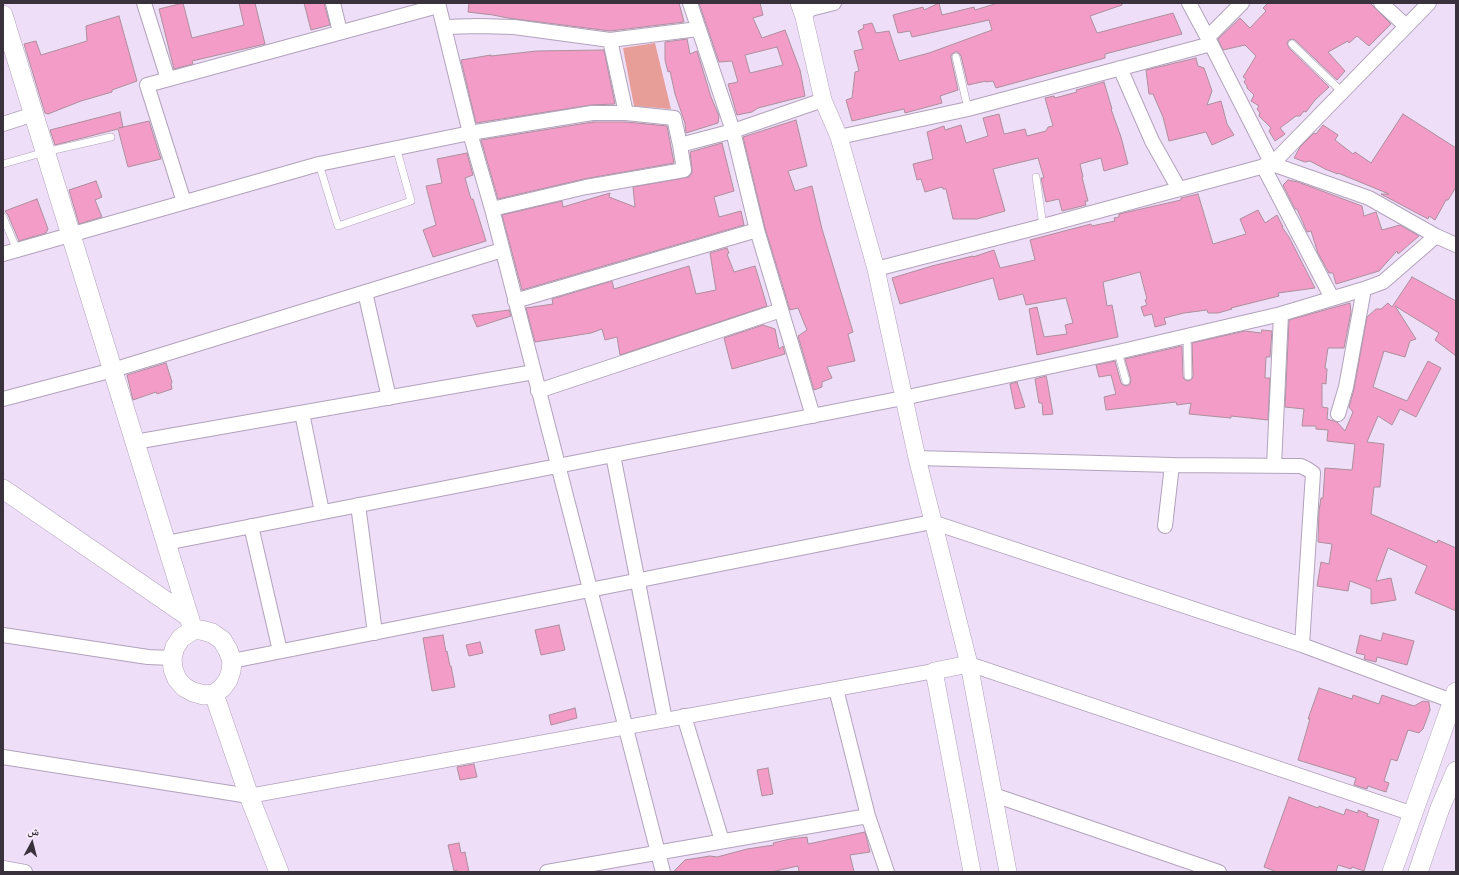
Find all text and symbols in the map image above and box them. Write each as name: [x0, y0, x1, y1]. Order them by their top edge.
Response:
text: ش: [27, 822, 40, 839]
north arrow: [12, 823, 52, 863]

